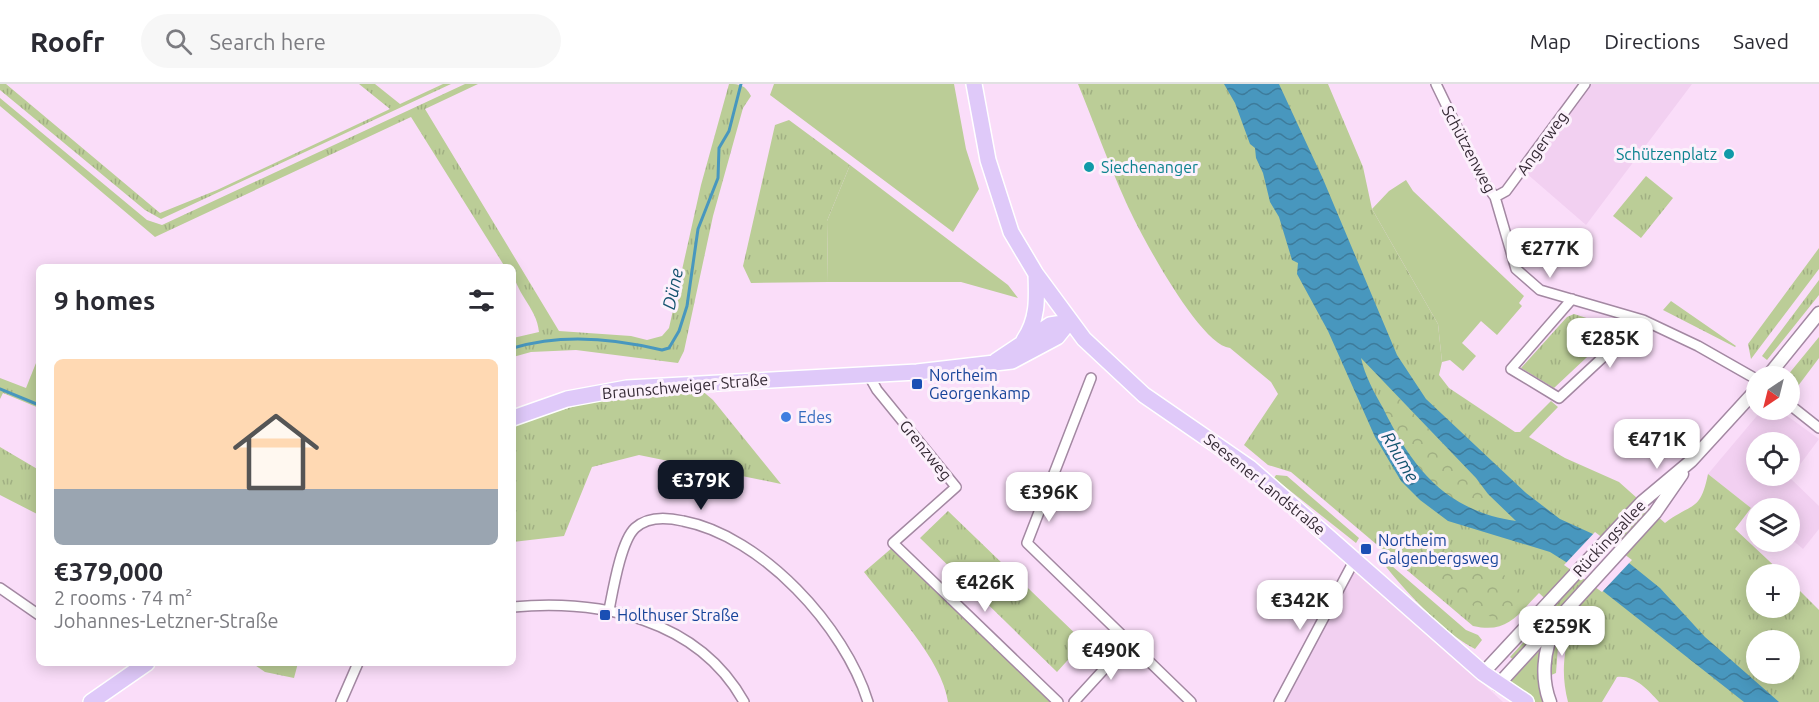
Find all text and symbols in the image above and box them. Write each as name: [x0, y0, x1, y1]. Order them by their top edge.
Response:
search box: [141, 14, 561, 68]
icon: search: [162, 25, 195, 58]
text: Roofr: [30, 26, 105, 57]
text: Search here: [210, 29, 326, 54]
text: Map: [1530, 29, 1571, 53]
text: Directions: [1604, 29, 1700, 53]
text: Saved: [1733, 29, 1789, 53]
street label: Schützenweg: [1439, 102, 1499, 196]
street label: Angerweg: [1513, 108, 1571, 178]
place label: Schützenplatz: [1616, 145, 1717, 163]
marker: Schützenplatz: [1722, 147, 1736, 161]
place label: Siechenanger: [1101, 158, 1198, 176]
marker: Siechenanger: [1082, 160, 1096, 174]
pin: €277K: [1508, 228, 1592, 279]
text: €277K: [1521, 236, 1579, 259]
water label: Düne: [658, 266, 686, 311]
icon: filters: [465, 284, 498, 317]
text: 9 homes: [54, 286, 155, 315]
pin: €285K: [1568, 318, 1652, 369]
text: €285K: [1581, 326, 1639, 349]
place label: Northeim Georgenkamp: [929, 366, 1030, 402]
north arrow: [1746, 366, 1800, 420]
map controls: [1746, 366, 1800, 684]
street label: Braunschweiger Straße: [601, 370, 769, 402]
marker: Northeim Georgenkamp: [910, 377, 924, 391]
icon: home: [222, 398, 330, 506]
place label: Edes: [798, 408, 832, 426]
marker: Edes: [779, 410, 793, 424]
street label: Grenzweg: [896, 416, 956, 484]
pin: €471K: [1615, 419, 1699, 470]
text: €471K: [1628, 427, 1686, 450]
water label: Rhume: [1378, 428, 1424, 485]
street label: Seesener Landstraße: [1201, 430, 1329, 538]
button: locate: [1746, 432, 1800, 486]
pin: €379K: [659, 460, 743, 511]
text: €379K: [672, 468, 730, 491]
pin: €396K: [1007, 472, 1091, 523]
text: €396K: [1020, 480, 1078, 503]
street label: Rückingsallee: [1569, 496, 1649, 580]
button: layers: [1746, 498, 1800, 552]
place label: Northeim Galgenbergsweg: [1378, 531, 1499, 567]
marker: Northeim Galgenbergsweg: [1359, 542, 1373, 556]
text: €379,000: [54, 557, 163, 586]
pin: €426K: [943, 562, 1027, 613]
button: +: [1746, 564, 1800, 618]
text: €426K: [956, 570, 1014, 593]
pin: €342K: [1258, 580, 1342, 631]
text: 2 rooms · 74 m²: [54, 586, 192, 609]
text: €342K: [1271, 588, 1329, 611]
place label: Holthuser Straße: [617, 606, 739, 624]
pin: €259K: [1520, 606, 1604, 657]
marker: Holthuser Straße: [598, 608, 612, 622]
text: Johannes-Letzner-Straße: [54, 609, 279, 632]
text: €259K: [1533, 614, 1591, 637]
pin: €490K: [1069, 630, 1153, 681]
button: −: [1746, 630, 1800, 684]
text: €490K: [1082, 638, 1140, 661]

